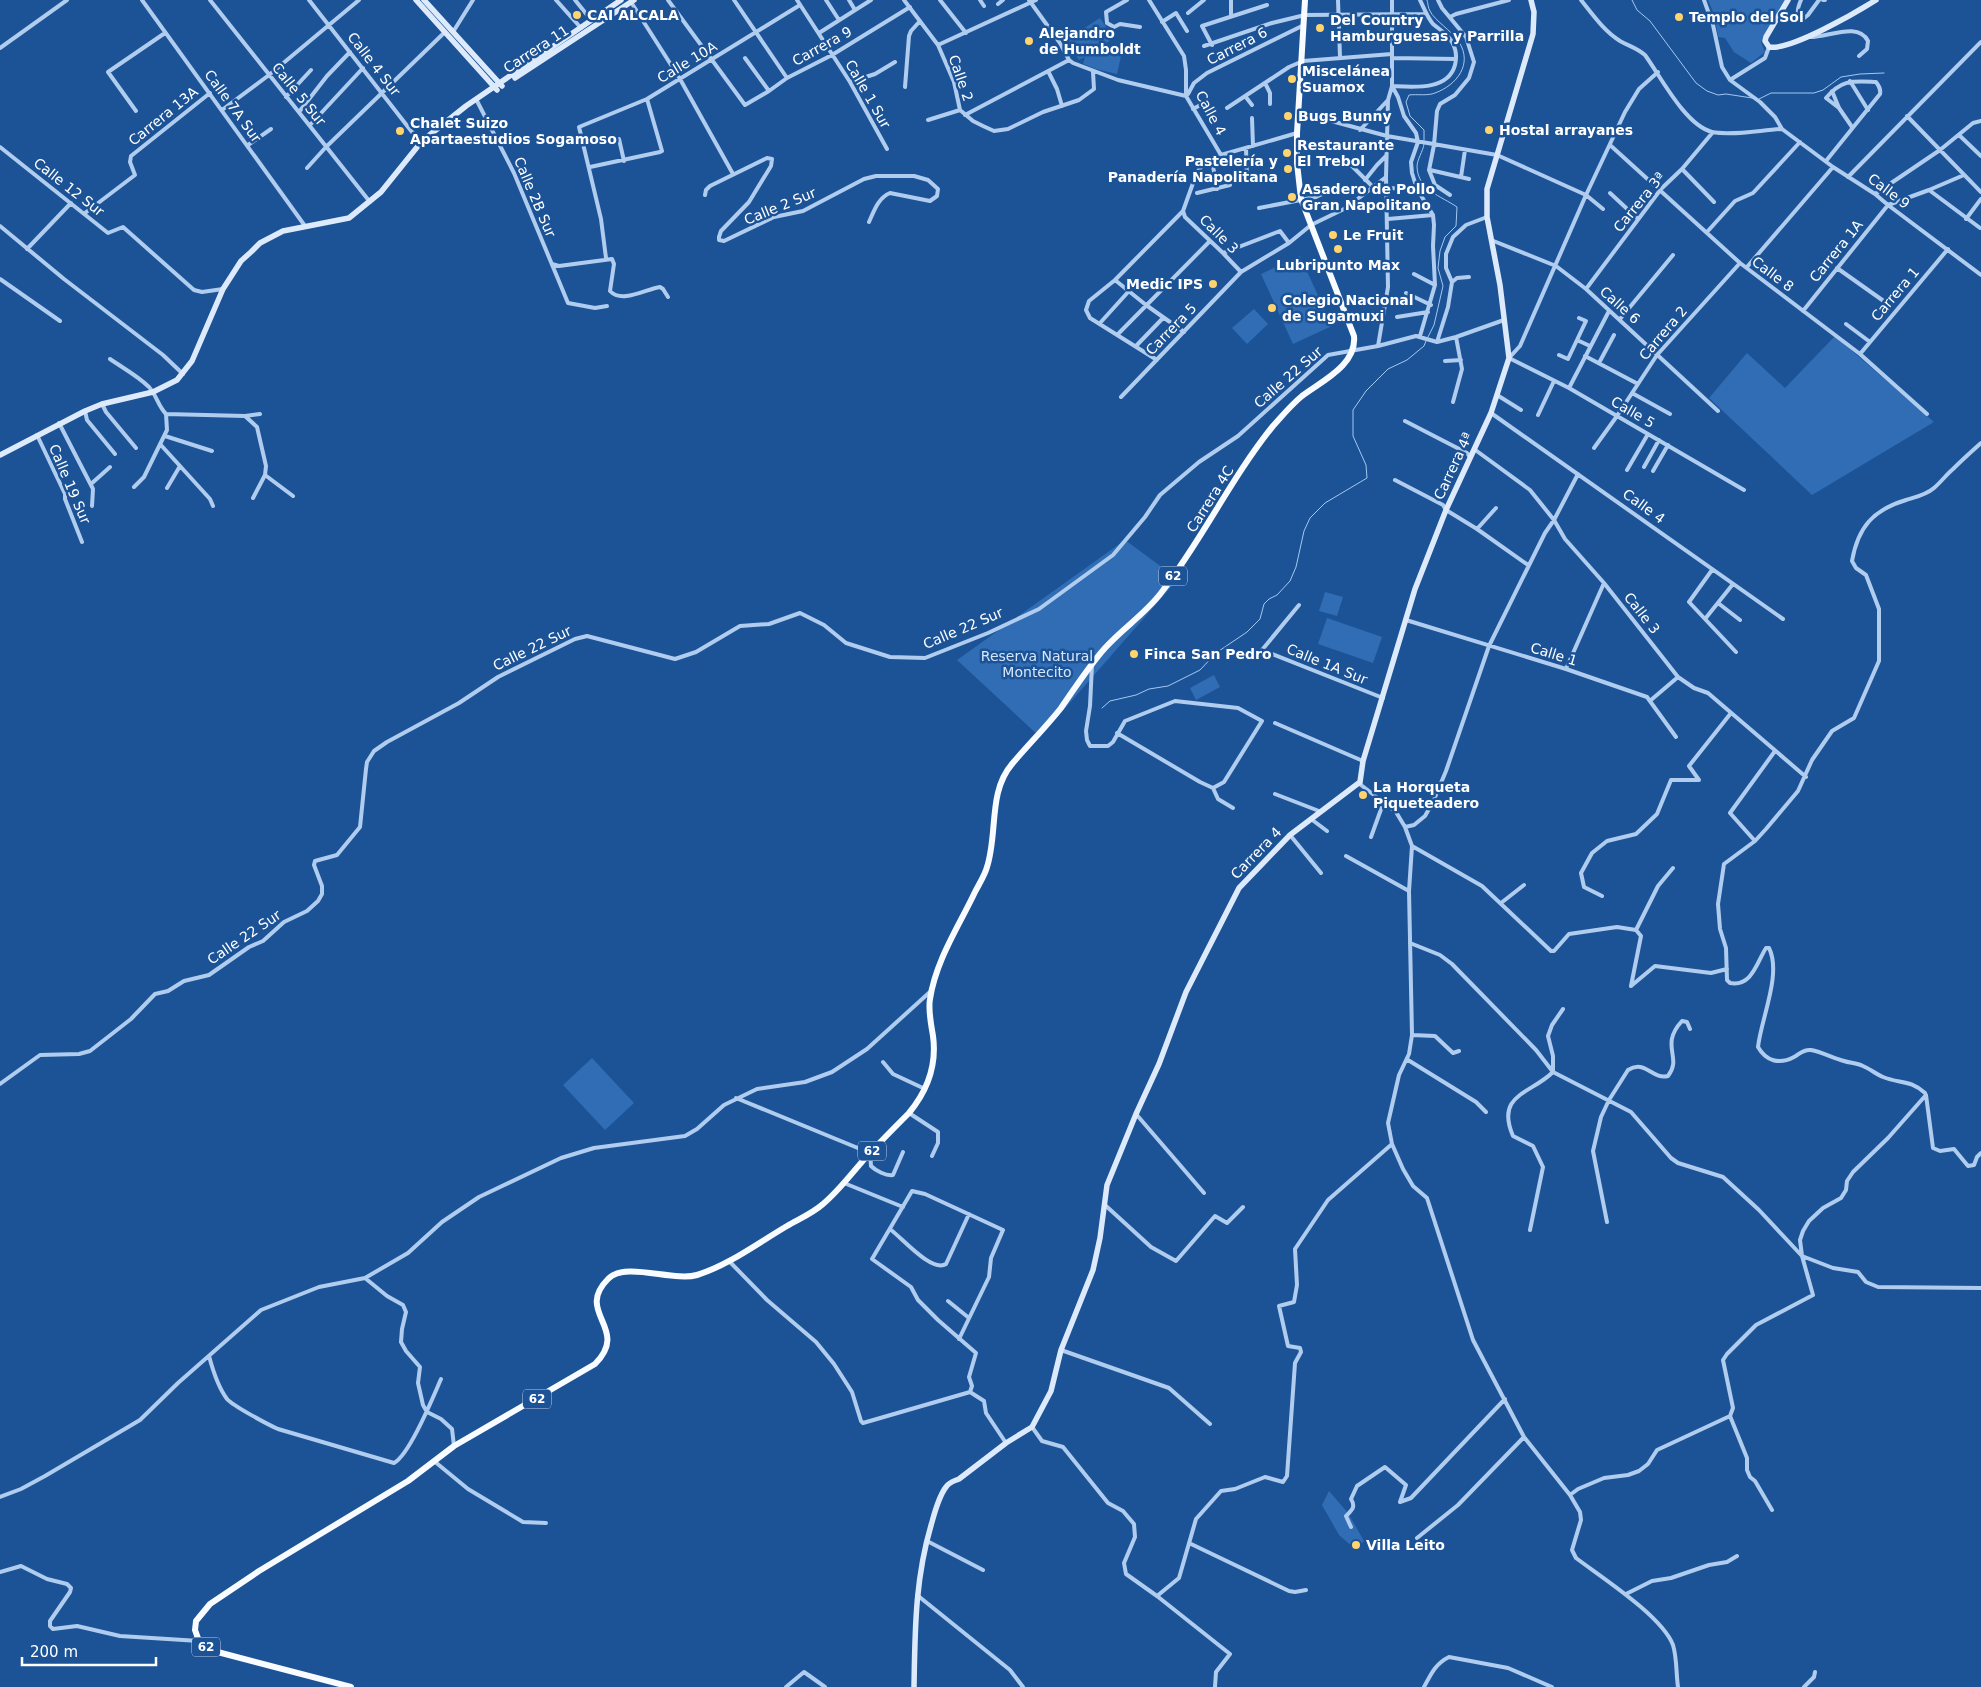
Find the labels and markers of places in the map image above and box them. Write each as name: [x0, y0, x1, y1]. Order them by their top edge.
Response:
place label: CAI ALCALA: [587, 7, 679, 23]
marker: CAI ALCALA: [571, 9, 583, 21]
place label: Templo del Sol: [1689, 9, 1804, 25]
marker: Templo del Sol: [1673, 11, 1685, 23]
place label: Del Country Hamburguesas y Parrilla: [1330, 12, 1524, 44]
marker: Del Country Hamburguesas y Parrilla: [1314, 22, 1326, 34]
place label: Alejandro de Humboldt: [1039, 25, 1141, 57]
marker: Alejandro de Humboldt: [1023, 35, 1035, 47]
place label: Miscelánea Suamox: [1302, 63, 1390, 95]
marker: Miscelánea Suamox: [1286, 73, 1298, 85]
place label: Bugs Bunny: [1298, 108, 1392, 124]
marker: Bugs Bunny: [1282, 110, 1294, 122]
place label: Chalet Suizo Apartaestudios Sogamoso: [410, 115, 617, 147]
place label: Hostal arrayanes: [1499, 122, 1633, 138]
marker: Hostal arrayanes: [1483, 124, 1495, 136]
marker: Chalet Suizo Apartaestudios Sogamoso: [394, 125, 406, 137]
place label: Restaurante El Trebol: [1297, 137, 1394, 169]
marker: Restaurante El Trebol: [1281, 147, 1293, 159]
place label: Pastelería y Panadería Napolitana: [1108, 153, 1278, 185]
marker: Pastelería y Panadería Napolitana: [1282, 163, 1294, 175]
place label: Asadero de Pollo Gran Napolitano: [1302, 181, 1435, 213]
marker: Asadero de Pollo Gran Napolitano: [1286, 191, 1298, 203]
place label: Le Fruit: [1343, 227, 1404, 243]
marker: Le Fruit: [1327, 229, 1339, 241]
marker: Lubripunto Max: [1332, 243, 1344, 255]
place label: Lubripunto Max: [1276, 257, 1400, 273]
place label: Medic IPS: [1126, 276, 1203, 292]
marker: Medic IPS: [1207, 278, 1219, 290]
place label: Colegio Nacional de Sugamuxi: [1282, 292, 1414, 324]
marker: Colegio Nacional de Sugamuxi: [1266, 302, 1278, 314]
place label: Finca San Pedro: [1144, 646, 1272, 662]
marker: Finca San Pedro: [1128, 648, 1140, 660]
place label: La Horqueta Piqueteadero: [1373, 779, 1480, 811]
marker: La Horqueta Piqueteadero: [1357, 789, 1369, 801]
place label: Villa Leito: [1366, 1537, 1445, 1553]
marker: Villa Leito: [1350, 1539, 1362, 1551]

